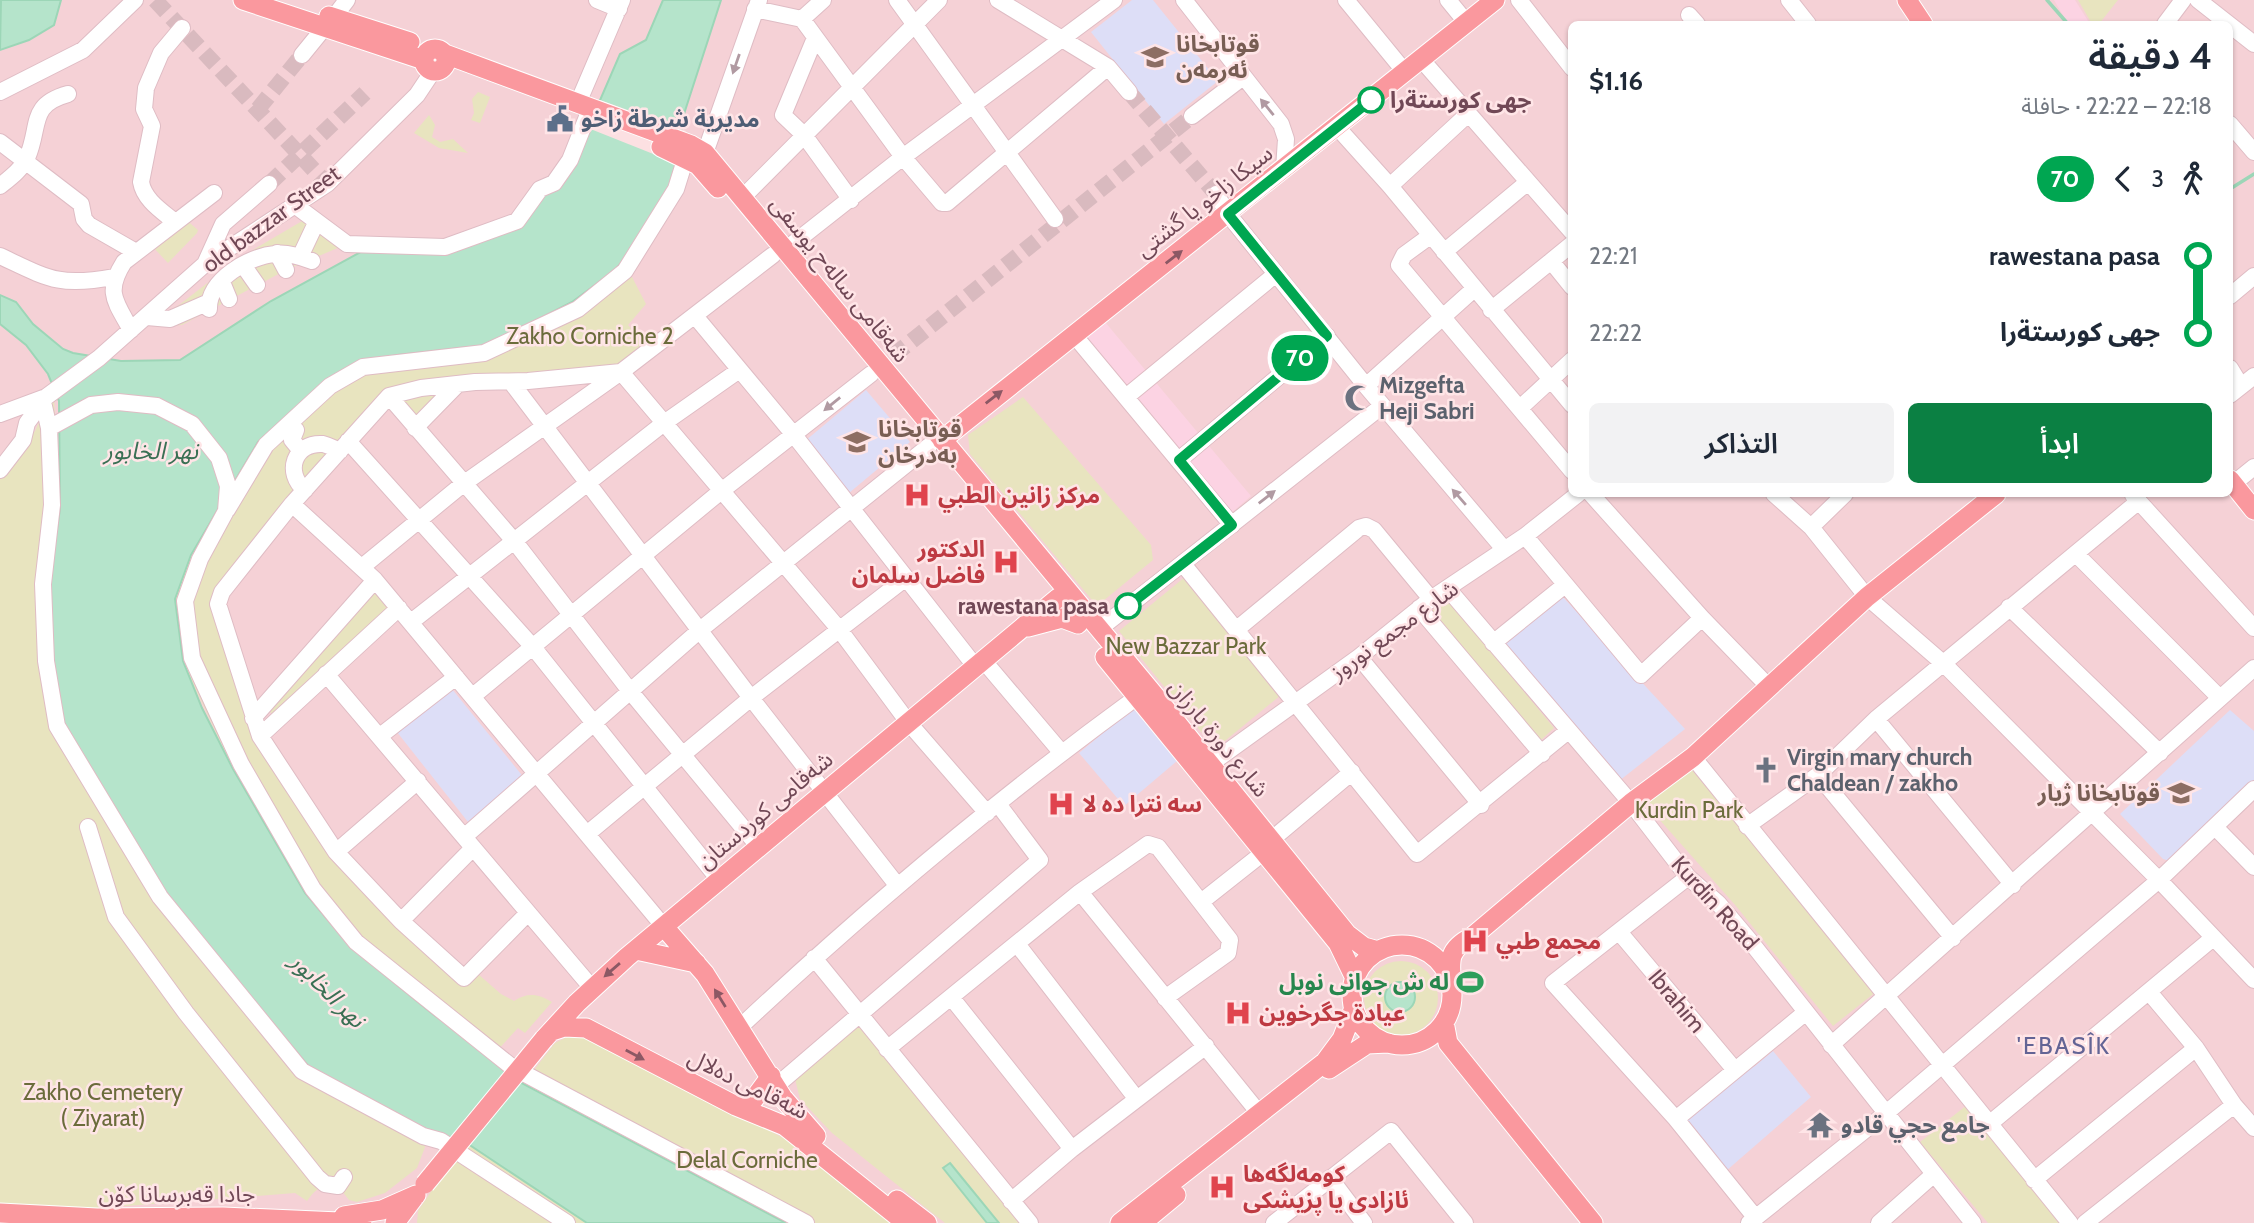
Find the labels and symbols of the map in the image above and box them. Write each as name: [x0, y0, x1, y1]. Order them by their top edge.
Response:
place label: قوتابخانا ئه‌رمه‌ن: [1176, 30, 1260, 84]
school or university icon: قوتابخانا ئه‌رمه‌ن: [1140, 42, 1170, 72]
one-way arrow: [730, 54, 741, 75]
place label: جهى كورستةرا: [1390, 86, 1532, 114]
marker: جهى كورستةرا: [1358, 87, 1384, 113]
one-way arrow: [1260, 99, 1275, 116]
public building icon: مديرية شرطة زاخو: [545, 104, 575, 134]
place label: مديرية شرطة زاخو: [581, 105, 760, 133]
street label: سیکا زاخو یا گشتى: [1130, 139, 1278, 263]
street label: old bazzar Street: [196, 159, 346, 279]
street label: شەقامی سالەح یوسفی: [762, 190, 916, 370]
one-way arrow: [1164, 249, 1182, 264]
park label: Zakho Corniche 2: [506, 322, 674, 350]
line badge: 70: [1268, 335, 1332, 381]
place label: Mizgefta Heji Sabri: [1379, 371, 1475, 425]
mosque icon: Mizgefta Heji Sabri: [1343, 383, 1373, 413]
one-way arrow: [985, 389, 1003, 404]
one-way arrow: [824, 397, 842, 412]
place label: قوتابخانا به‌درخان: [878, 415, 962, 469]
school or university icon: قوتابخانا به‌درخان: [842, 427, 872, 457]
water label: نهر الخابور: [102, 436, 200, 465]
hospital icon: مركز زانين الطبي: [902, 480, 932, 510]
place label: مركز زانين الطبي: [938, 481, 1100, 513]
one-way arrow: [1451, 488, 1467, 506]
one-way arrow: [1258, 489, 1276, 504]
place label: الدكتور فاضل سلمان: [852, 535, 985, 589]
hospital icon: الدكتور فاضل سلمان: [991, 547, 1021, 577]
street label: شارع مجمع نوروز: [1324, 574, 1465, 689]
place label: rawestana pasa: [958, 592, 1110, 620]
marker: rawestana pasa: [1115, 593, 1141, 619]
park label: New Bazzar Park: [1106, 632, 1267, 660]
street label: شارع دورة بارزان: [1161, 673, 1275, 805]
place label: Virgin mary church Chaldean / zakho: [1787, 743, 1972, 797]
street label: شەقامی کوردستان: [691, 745, 839, 875]
church icon: Virgin mary church Chaldean / zakho: [1751, 755, 1781, 785]
school or university icon: قوتابخانا ژيار: [2166, 778, 2196, 808]
place label: قوتابخانا ژيار: [2037, 779, 2160, 807]
hospital icon: سه نترا ده لا: [1046, 789, 1076, 819]
place label: سه نترا ده لا: [1082, 790, 1202, 818]
park label: Kurdin Park: [1635, 796, 1744, 824]
street label: Kurdin Road: [1665, 850, 1765, 956]
hospital icon: مجمع طبي: [1460, 926, 1490, 956]
place label: مجمع طبي: [1496, 927, 1601, 959]
water label: نهر الخابور: [283, 945, 373, 1035]
one-way arrow: [603, 962, 621, 978]
street label: Ibrahim: [1642, 964, 1712, 1038]
sports icon: له ش جوانى نوبل: [1455, 967, 1485, 997]
place label: له ش جوانى نوبل: [1279, 968, 1449, 996]
one-way arrow: [714, 988, 727, 1008]
hospital icon: عيادة جگرخوين: [1223, 998, 1253, 1028]
place label: عيادة جگرخوين: [1259, 999, 1405, 1027]
district label: 'EBASÎK: [2017, 1031, 2111, 1060]
street label: شەقامی دەلال: [683, 1043, 813, 1125]
one-way arrow: [626, 1049, 645, 1061]
park label: Zakho Cemetery ( Ziyarat): [23, 1078, 183, 1132]
temple icon: جامع حجي قادو: [1805, 1110, 1835, 1140]
place label: جامع حجي قادو: [1841, 1111, 1990, 1143]
park label: Delal Corniche: [676, 1146, 818, 1174]
place label: کومەلگەھا ئازادی یا پزیشکی: [1243, 1160, 1409, 1216]
hospital icon: کومەلگەھا ئازادی یا پزیشکی: [1207, 1172, 1237, 1202]
street label: جادا قەبرسانا کۆن: [99, 1180, 255, 1208]

